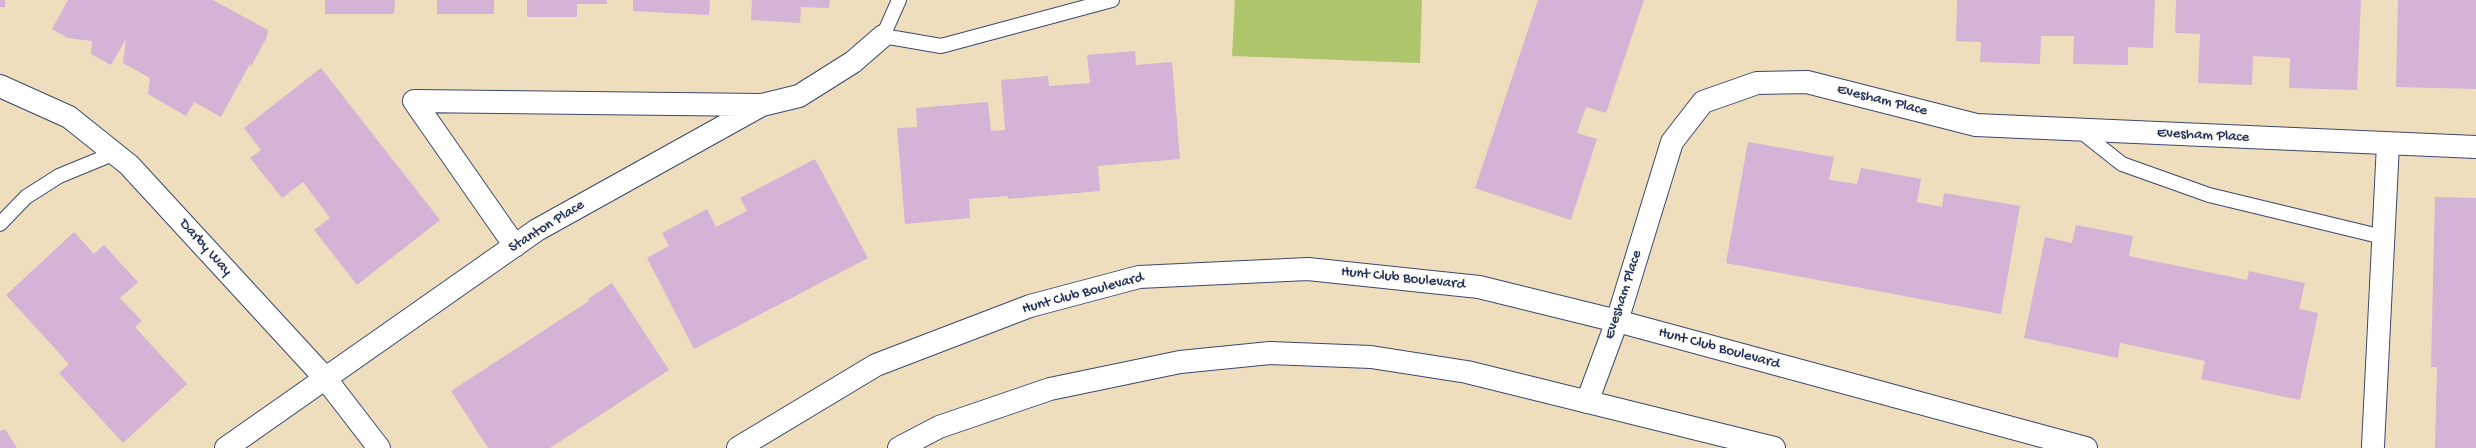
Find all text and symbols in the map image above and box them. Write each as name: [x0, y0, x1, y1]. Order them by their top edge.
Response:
street label: Evesham Place: [1835, 81, 1929, 121]
street label: Evesham Place: [2156, 125, 2250, 147]
street label: Stanton Place: [506, 197, 588, 257]
street label: Darby Way: [175, 216, 235, 280]
street label: Evesham Place: [1601, 248, 1647, 342]
street label: Hunt Club Boulevard: [1340, 264, 1466, 294]
street label: Hunt Club Boulevard: [1020, 269, 1146, 319]
street label: Hunt Club Boulevard: [1656, 324, 1782, 374]

